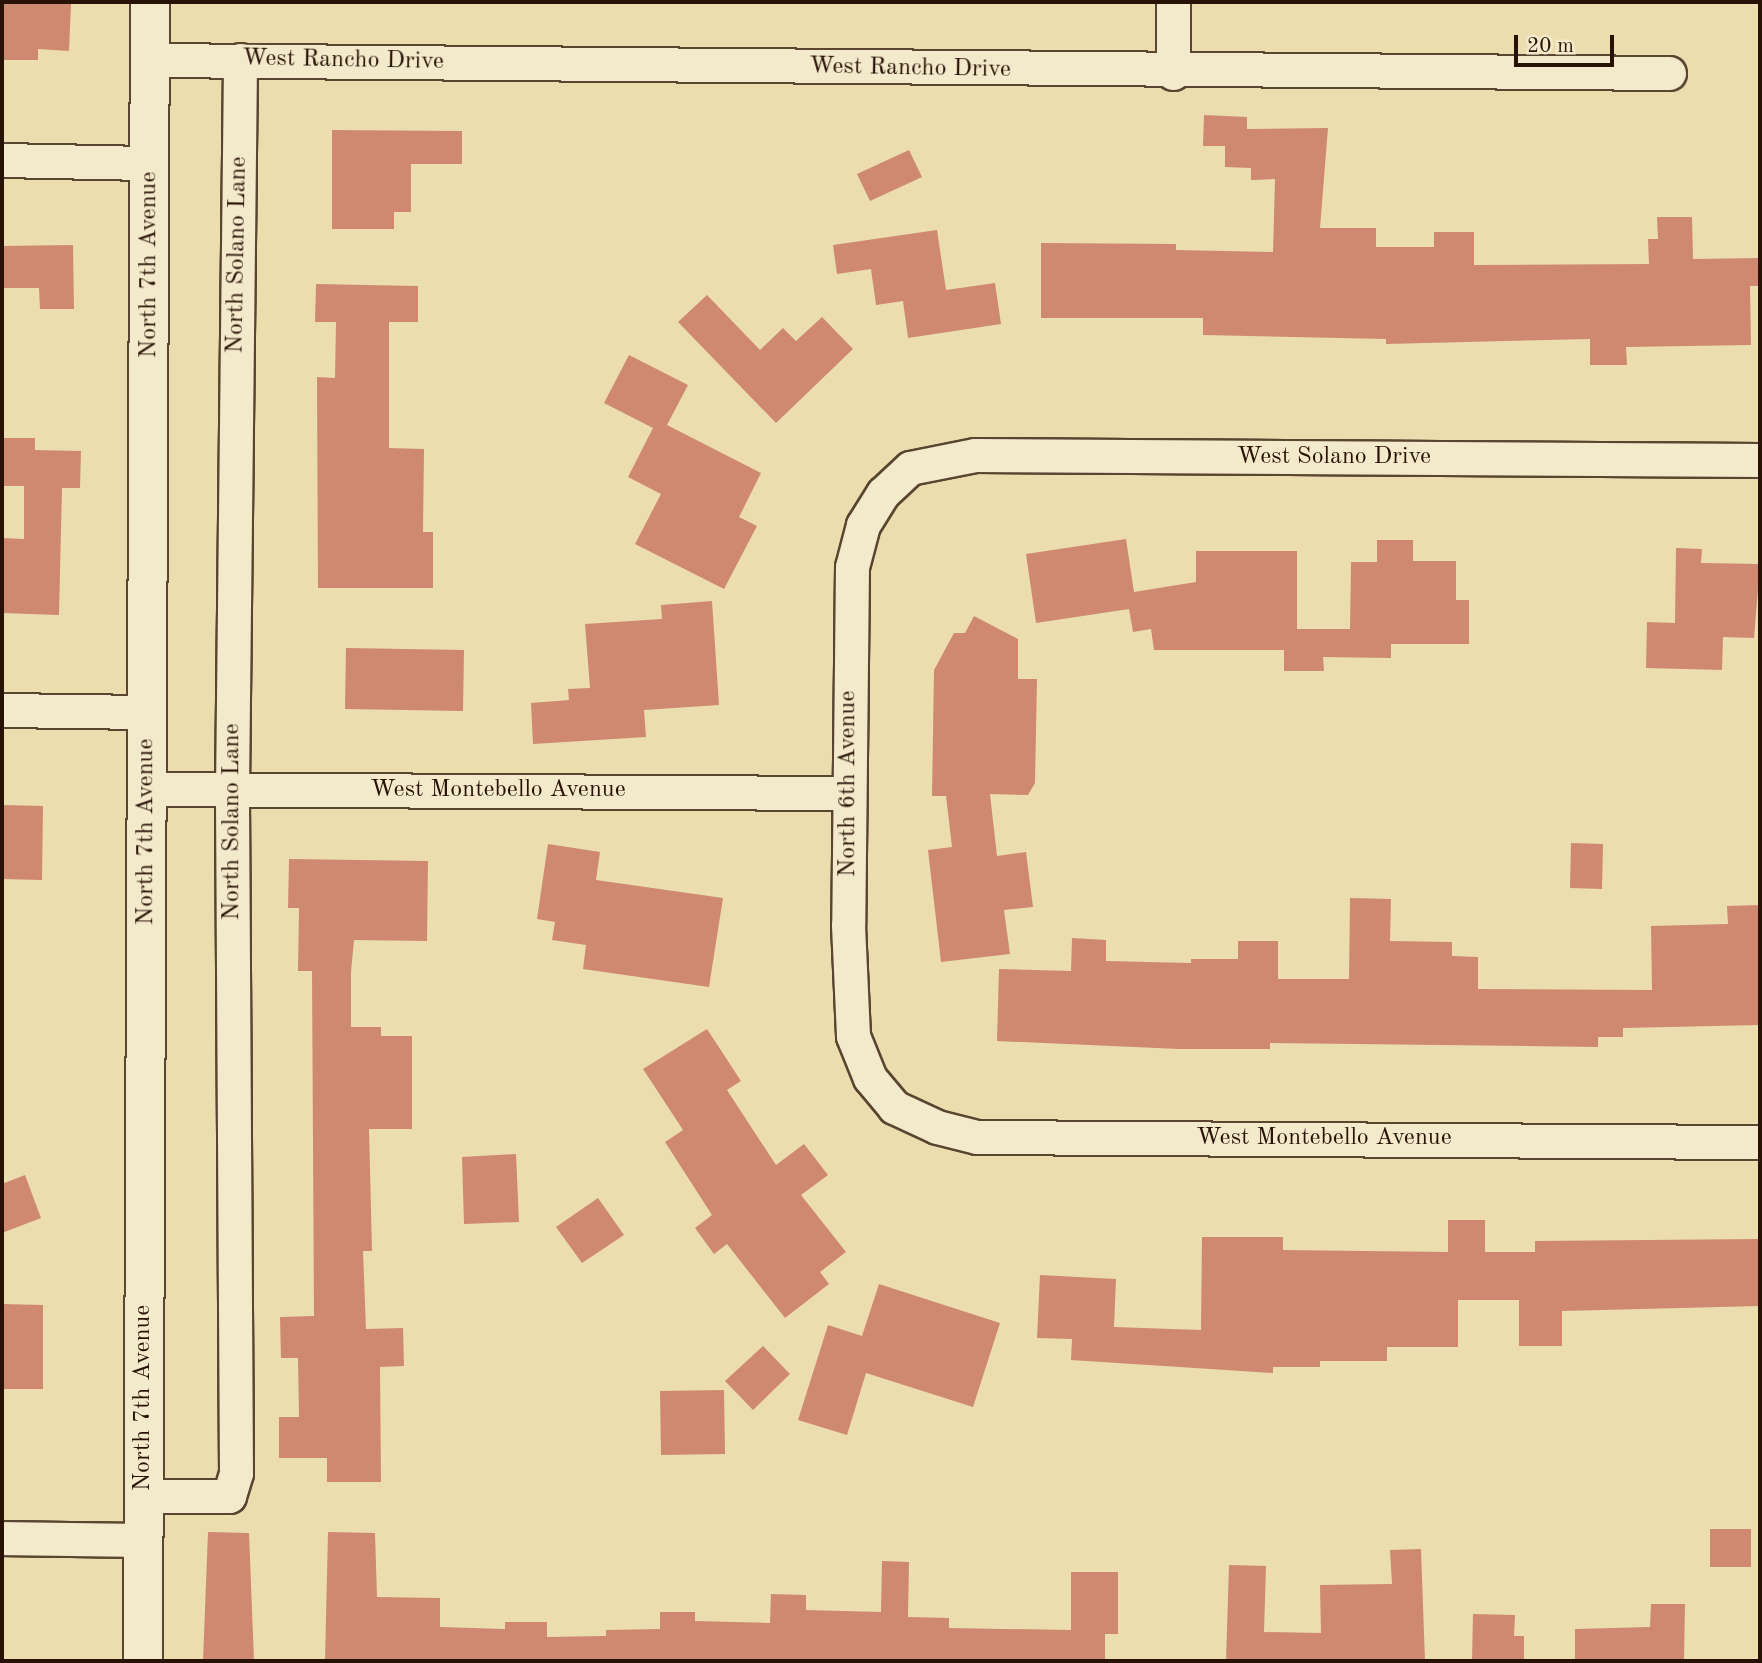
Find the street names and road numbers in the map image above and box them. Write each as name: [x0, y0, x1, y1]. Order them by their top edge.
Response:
street label: West Rancho Drive: [242, 45, 444, 77]
street label: West Rancho Drive: [809, 53, 1011, 85]
street label: North Solano Lane: [222, 156, 254, 354]
street label: North 7th Avenue: [136, 172, 164, 358]
street label: West Solano Drive: [1237, 444, 1431, 472]
street label: North 6th Avenue: [835, 691, 863, 877]
street label: North Solano Lane: [219, 723, 247, 921]
street label: North 7th Avenue: [133, 739, 161, 925]
street label: West Montebello Avenue: [370, 777, 626, 805]
street label: West Montebello Avenue: [1196, 1125, 1452, 1153]
street label: North 7th Avenue: [130, 1305, 158, 1491]

